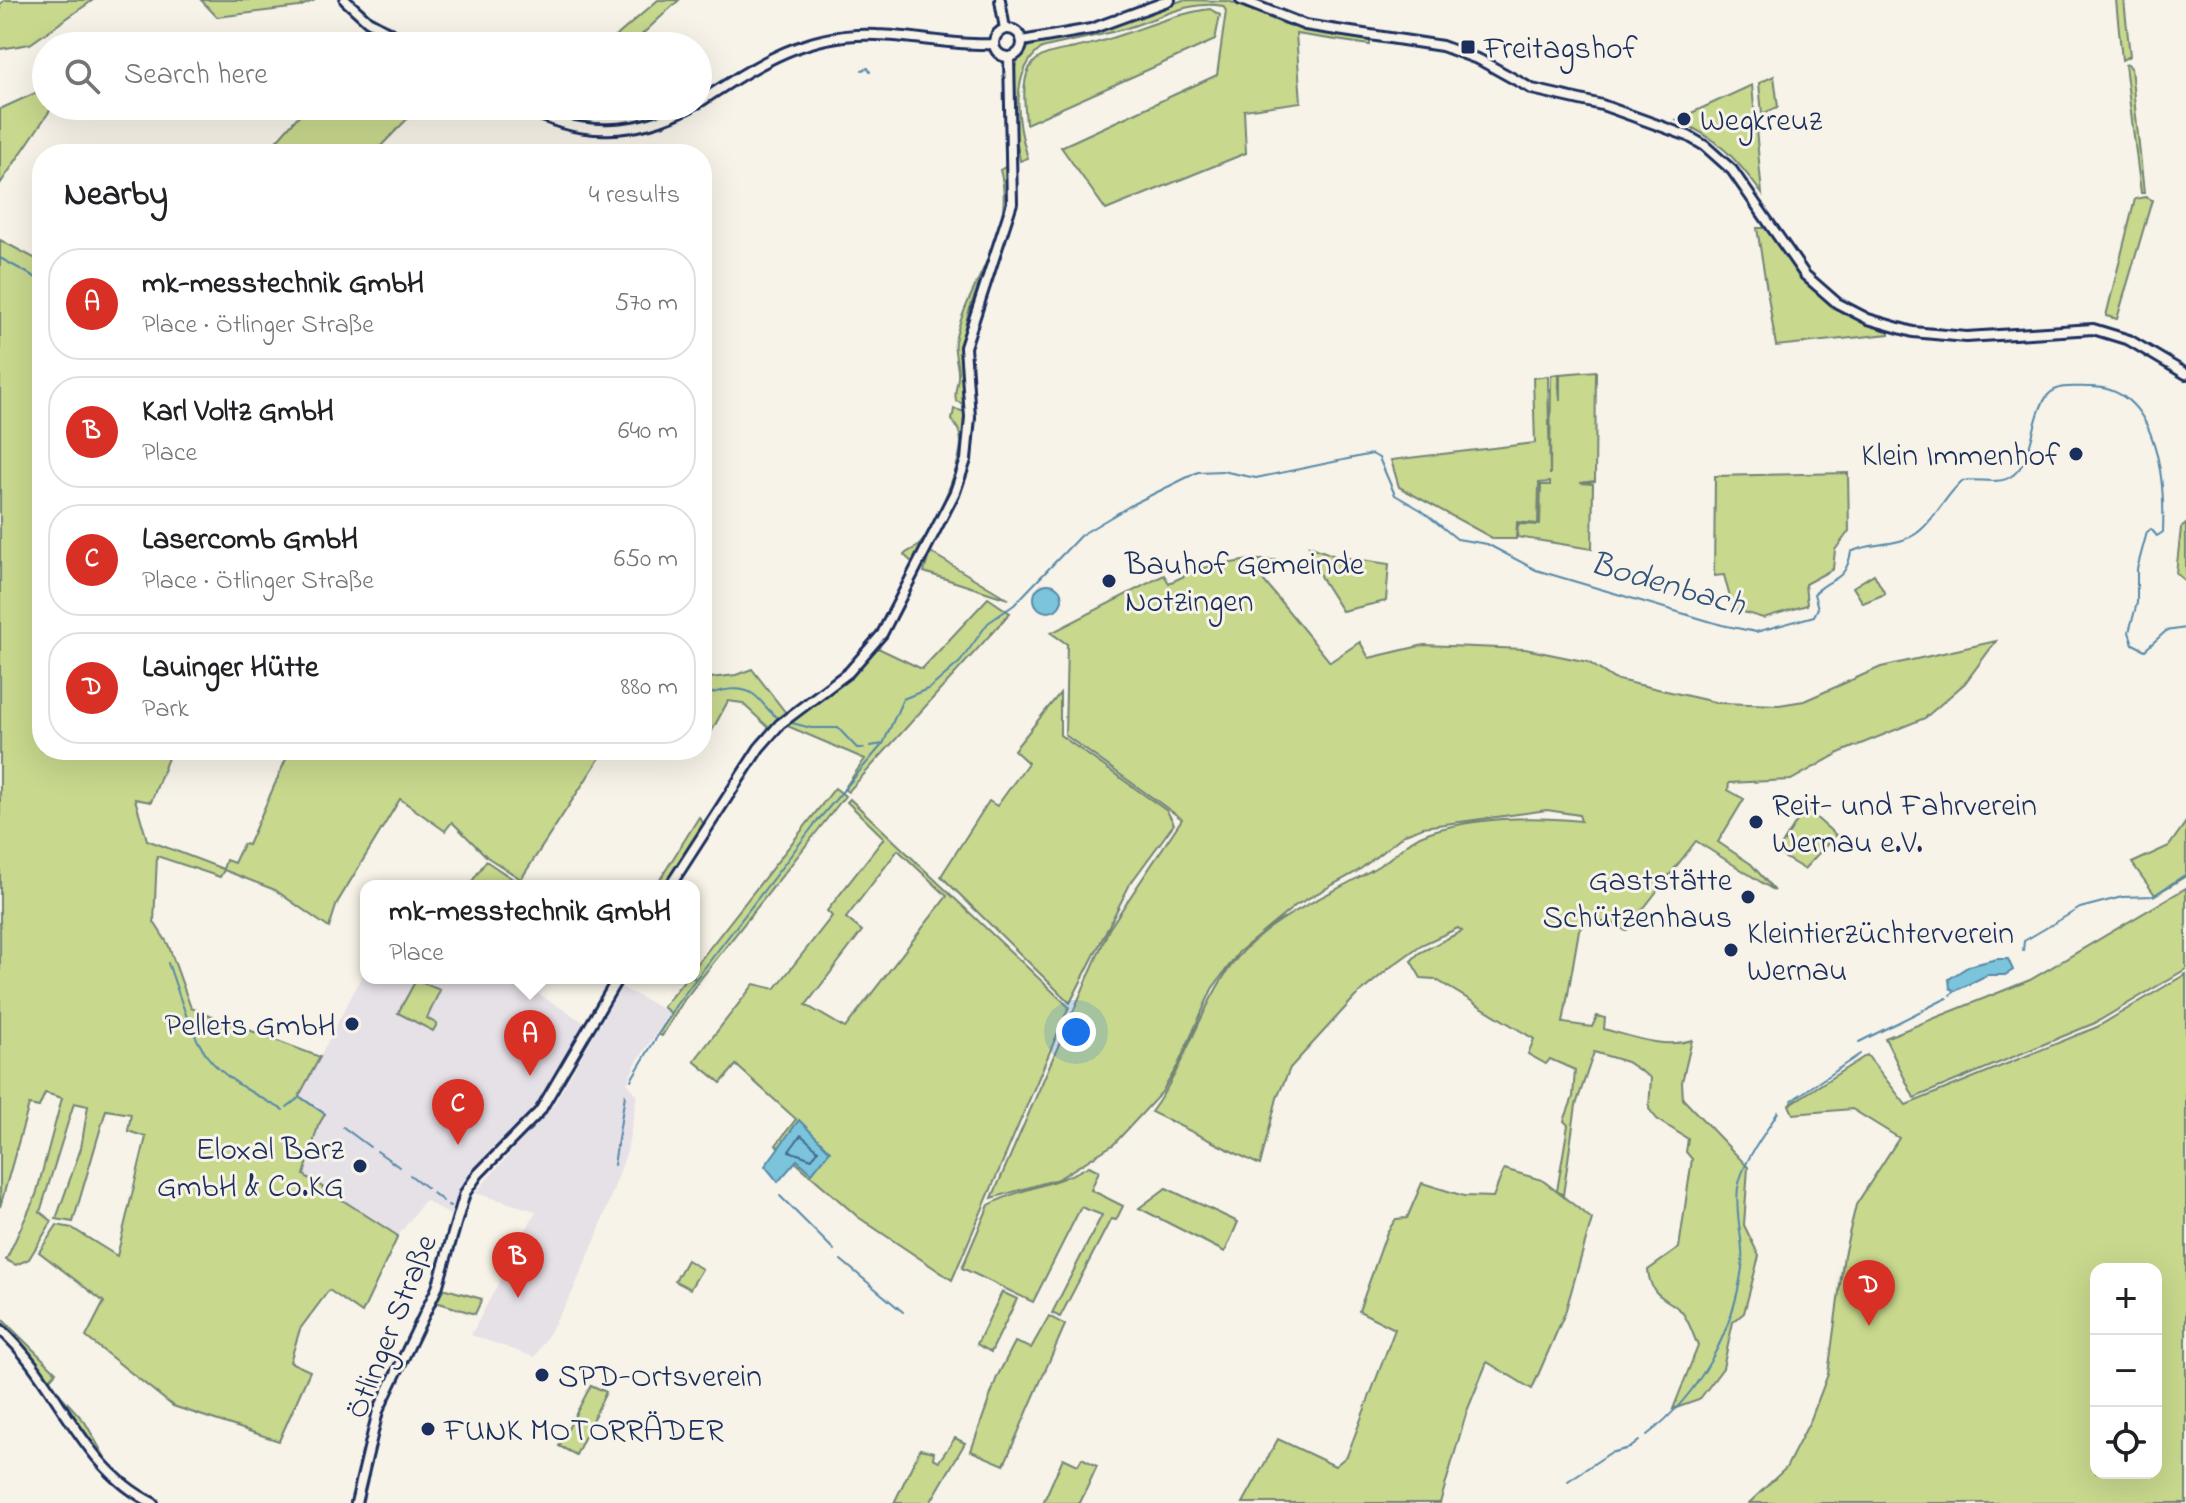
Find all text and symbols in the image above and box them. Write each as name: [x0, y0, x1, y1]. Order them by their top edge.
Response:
place label: Freitagshof: [1483, 27, 1638, 74]
search box: [32, 32, 712, 120]
marker: Freitagshof: [1459, 38, 1477, 56]
icon: search: [60, 54, 104, 98]
text: Search here: [124, 54, 268, 98]
place label: Wegkreuz: [1700, 99, 1823, 146]
marker: Wegkreuz: [1675, 110, 1693, 128]
text: Nearby: [64, 171, 168, 221]
text: 4 results: [589, 177, 680, 215]
text: mk-messtechnik GmbH: [142, 263, 424, 307]
text: A: [84, 285, 100, 323]
text: 570 m: [615, 285, 678, 323]
text: Place · Ötlinger Straße: [142, 307, 374, 345]
text: Karl Voltz GmbH: [142, 391, 334, 435]
text: B: [83, 413, 101, 451]
text: 640 m: [618, 413, 678, 451]
place label: Klein Immenhof: [1861, 434, 2060, 481]
text: Place: [142, 435, 197, 473]
marker: Klein Immenhof: [2067, 445, 2085, 463]
text: Lasercomb GmbH: [142, 519, 358, 563]
water label: Bodenbach: [1583, 540, 1751, 632]
text: C: [85, 541, 99, 579]
text: 650 m: [614, 541, 678, 579]
place label: Bauhof Gemeinde Notzingen: [1124, 543, 1365, 627]
text: Place · Ötlinger Straße: [142, 563, 374, 601]
marker: Bauhof Gemeinde Notzingen: [1100, 572, 1118, 590]
text: Lauinger Hütte: [142, 647, 318, 691]
text: D: [82, 669, 102, 707]
text: 880 m: [621, 669, 678, 707]
text: Park: [142, 691, 189, 729]
place label: Reit- und Fahrverein Wernau e.V.: [1772, 784, 2037, 868]
marker: Reit- und Fahrverein Wernau e.V.: [1747, 813, 1765, 831]
place label: Gaststätte Schützenhaus: [1543, 859, 1733, 943]
popup: [360, 880, 700, 984]
marker: Gaststätte Schützenhaus: [1739, 888, 1757, 906]
text: mk-messtechnik GmbH: [389, 891, 671, 935]
place label: Kleintierzüchterverein Wernau: [1747, 912, 2014, 996]
text: Place: [389, 935, 444, 973]
marker: Kleintierzüchterverein Wernau: [1722, 941, 1740, 959]
place label: Pellets GmbH: [165, 1004, 336, 1051]
pin: A: [504, 1010, 556, 1076]
your location: [1056, 1012, 1096, 1052]
marker: Pellets GmbH: [343, 1015, 361, 1033]
pin: C: [432, 1079, 484, 1145]
place label: Eloxal Barz GmbH & Co.KG: [157, 1128, 345, 1212]
marker: Eloxal Barz GmbH & Co.KG: [351, 1157, 369, 1175]
street label: Ötlinger Straße: [335, 1228, 452, 1426]
pin: B: [492, 1232, 544, 1298]
pin: D: [1843, 1260, 1895, 1326]
map controls: [2090, 1263, 2162, 1479]
button: +: [2090, 1263, 2162, 1335]
button: −: [2090, 1335, 2162, 1407]
place label: SPD-Ortsverein: [558, 1355, 762, 1402]
marker: SPD-Ortsverein: [533, 1366, 551, 1384]
button: locate: [2090, 1407, 2162, 1479]
place label: FUNK MOTORRÄDER: [443, 1409, 724, 1456]
marker: FUNK MOTORRÄDER: [419, 1420, 437, 1438]

